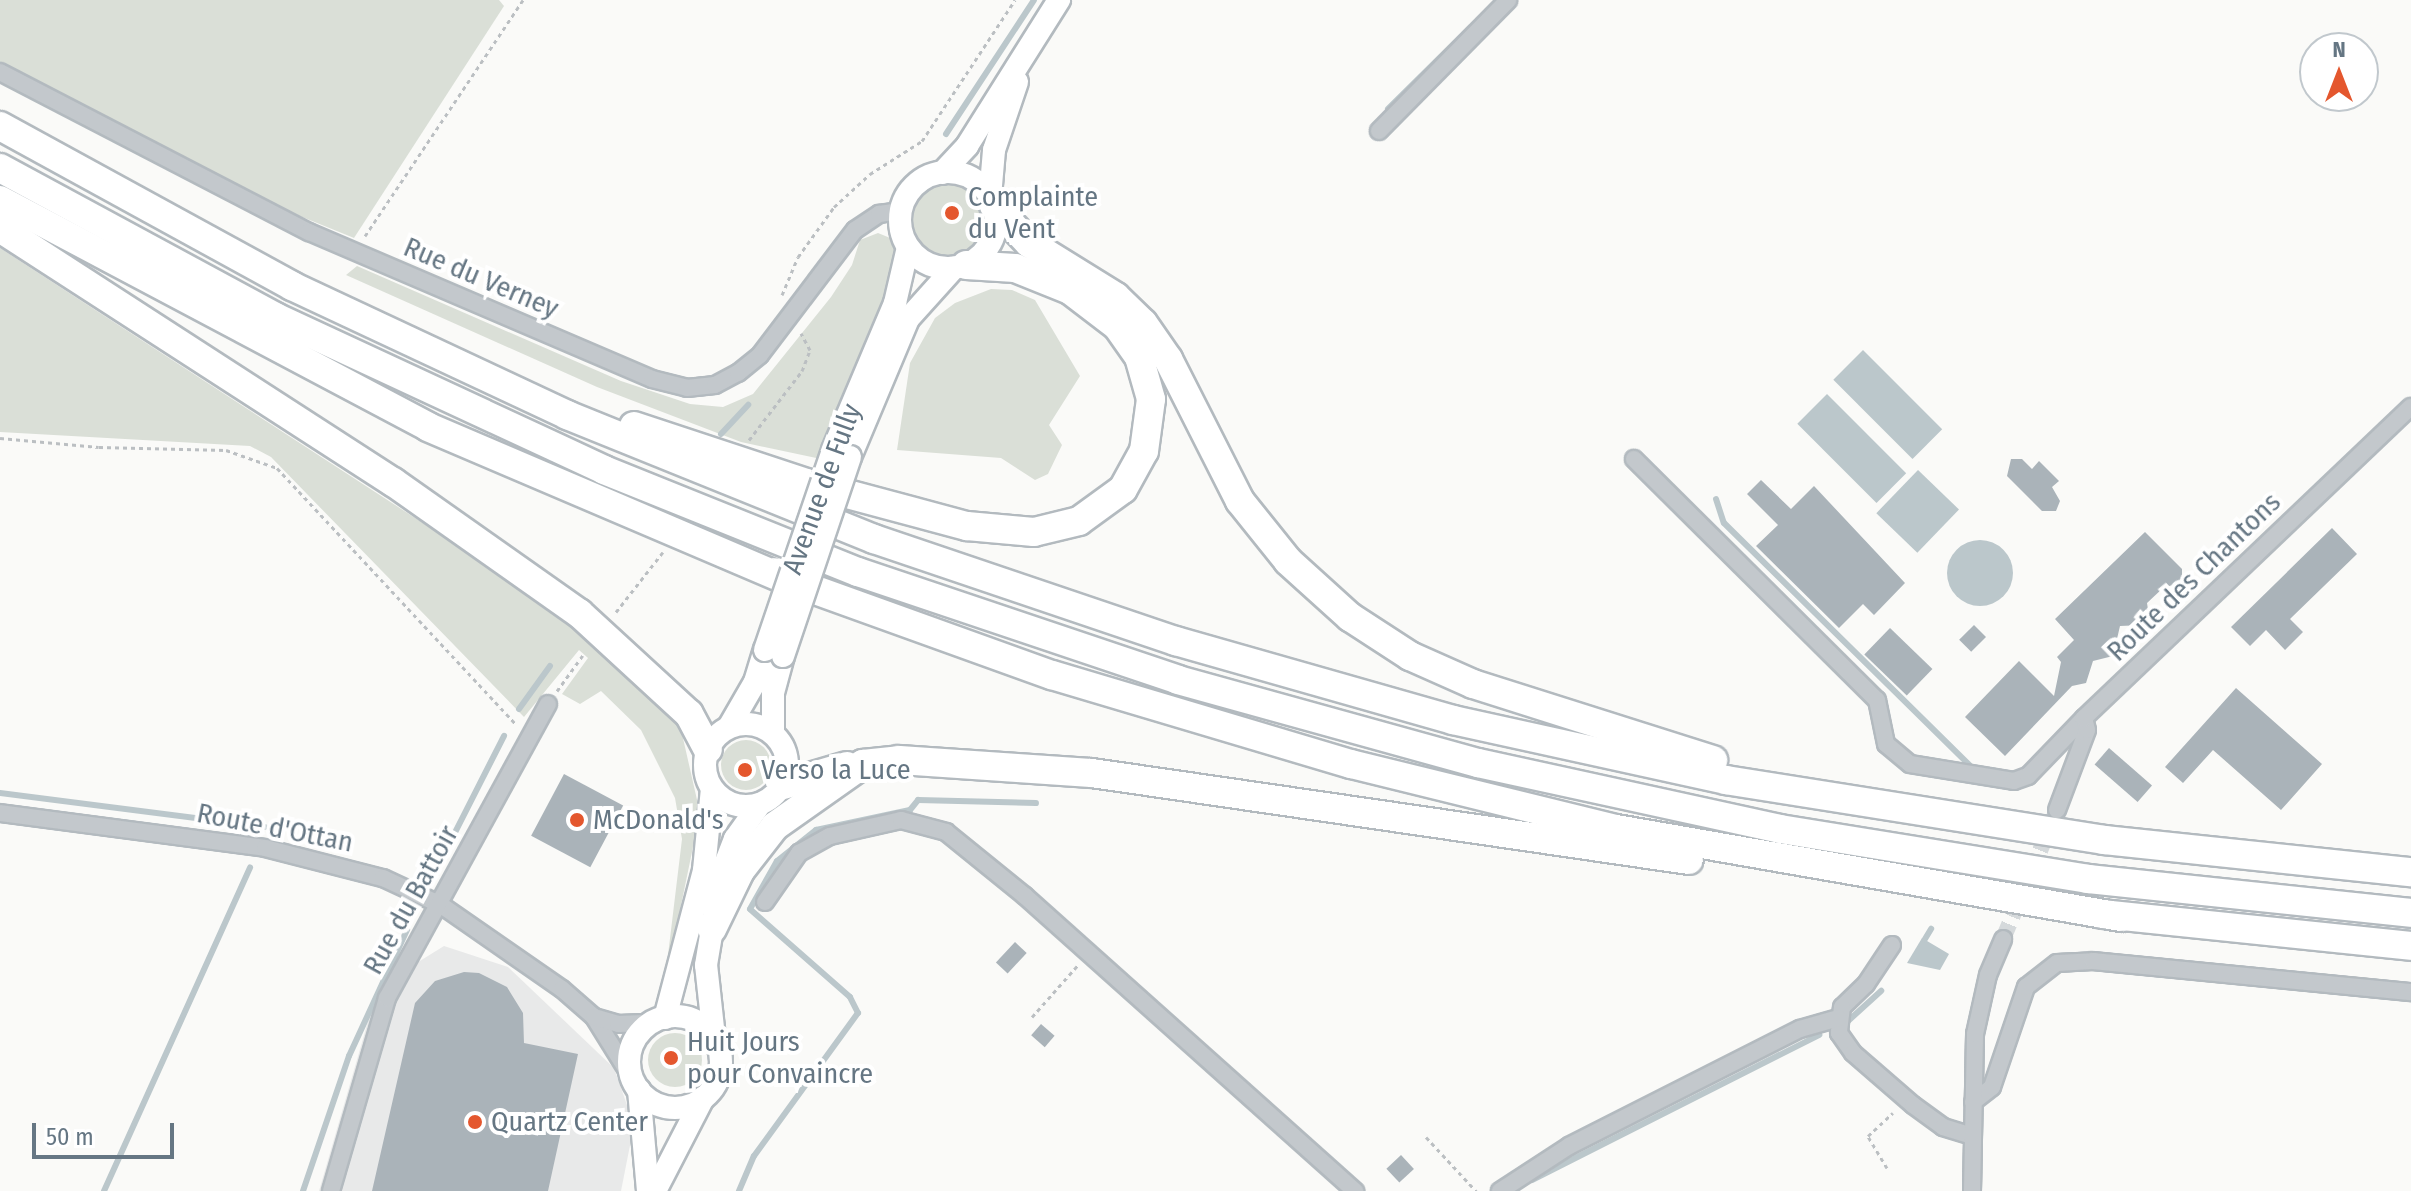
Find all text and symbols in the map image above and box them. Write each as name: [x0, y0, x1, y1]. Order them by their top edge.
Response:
north arrow: [2299, 32, 2379, 112]
text: N: [2332, 36, 2346, 63]
place label: Complainte du Vent: [968, 180, 1098, 246]
marker: Complainte du Vent: [943, 204, 961, 222]
street label: Rue du Verney: [399, 230, 563, 326]
street label: Avenue de Fully: [776, 399, 868, 579]
street label: Route des Chantons: [2100, 486, 2288, 668]
place label: Verso la Luce: [761, 753, 910, 787]
marker: Verso la Luce: [736, 761, 754, 779]
street label: Route d'Ottan: [194, 796, 356, 860]
place label: McDonald's: [593, 803, 724, 837]
marker: McDonald's: [568, 811, 586, 829]
street label: Rue du Battoir: [356, 820, 466, 980]
place label: Huit Jours pour Convaincre: [687, 1025, 873, 1091]
marker: Huit Jours pour Convaincre: [662, 1049, 680, 1067]
place label: Quartz Center: [491, 1105, 648, 1139]
scale bar: [36, 1107, 178, 1157]
marker: Quartz Center: [466, 1113, 484, 1131]
text: 50 m: [46, 1123, 94, 1151]

